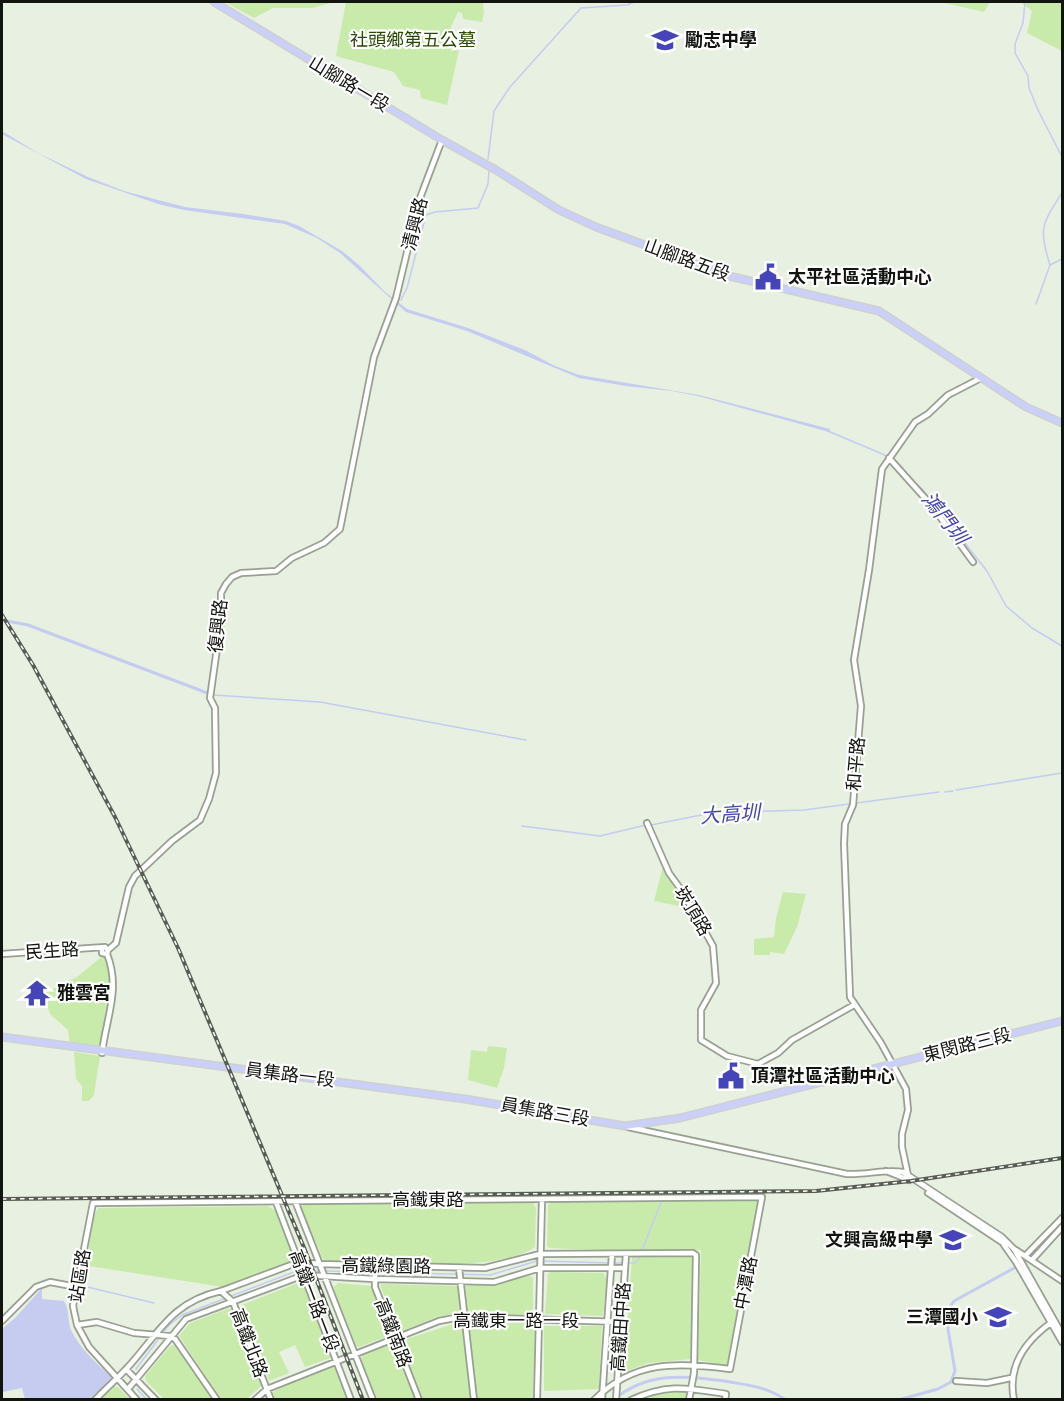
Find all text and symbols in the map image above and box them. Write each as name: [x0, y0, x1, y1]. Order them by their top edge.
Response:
school or university icon: 勵志中學: [650, 25, 680, 55]
park label: 社頭鄉第五公墓: [350, 29, 476, 51]
place label: 勵志中學: [685, 29, 757, 51]
street label: 山腳路一段: [305, 51, 393, 117]
street label: 清興路: [398, 195, 432, 253]
street label: 山腳路五段: [641, 234, 733, 286]
public building icon: 太平社區活動中心: [753, 262, 783, 292]
place label: 太平社區活動中心: [788, 266, 932, 288]
water label: 鴻門圳: [917, 487, 975, 551]
street label: 復興路: [204, 598, 232, 654]
street label: 和平路: [843, 736, 869, 792]
water label: 大高圳: [699, 800, 764, 828]
street label: 崁頂路: [670, 882, 716, 940]
street label: 民生路: [24, 938, 80, 964]
temple icon: 雅雲宮: [22, 978, 52, 1008]
place label: 雅雲宮: [57, 982, 111, 1004]
street label: 東閔路三段: [921, 1023, 1013, 1067]
street label: 員集路一段: [244, 1059, 336, 1091]
public building icon: 頂潭社區活動中心: [716, 1061, 746, 1091]
place label: 頂潭社區活動中心: [751, 1065, 895, 1087]
street label: 員集路三段: [499, 1093, 591, 1131]
street label: 高鐵東路: [392, 1189, 464, 1211]
school or university icon: 文興高級中學: [938, 1225, 968, 1255]
place label: 文興高級中學: [825, 1229, 933, 1251]
street label: 高鐵一路一段: [284, 1247, 344, 1355]
street label: 站區路: [65, 1248, 95, 1304]
street label: 高鐵綠園路: [341, 1254, 431, 1278]
street label: 中潭路: [730, 1254, 762, 1312]
street label: 高鐵田中路: [607, 1281, 635, 1373]
street label: 高鐵南路: [370, 1295, 416, 1371]
school or university icon: 三潭國小: [983, 1302, 1013, 1332]
street label: 高鐵北路: [226, 1305, 272, 1381]
place label: 三潭國小: [906, 1306, 978, 1328]
street label: 高鐵東一路一段: [453, 1310, 579, 1332]

